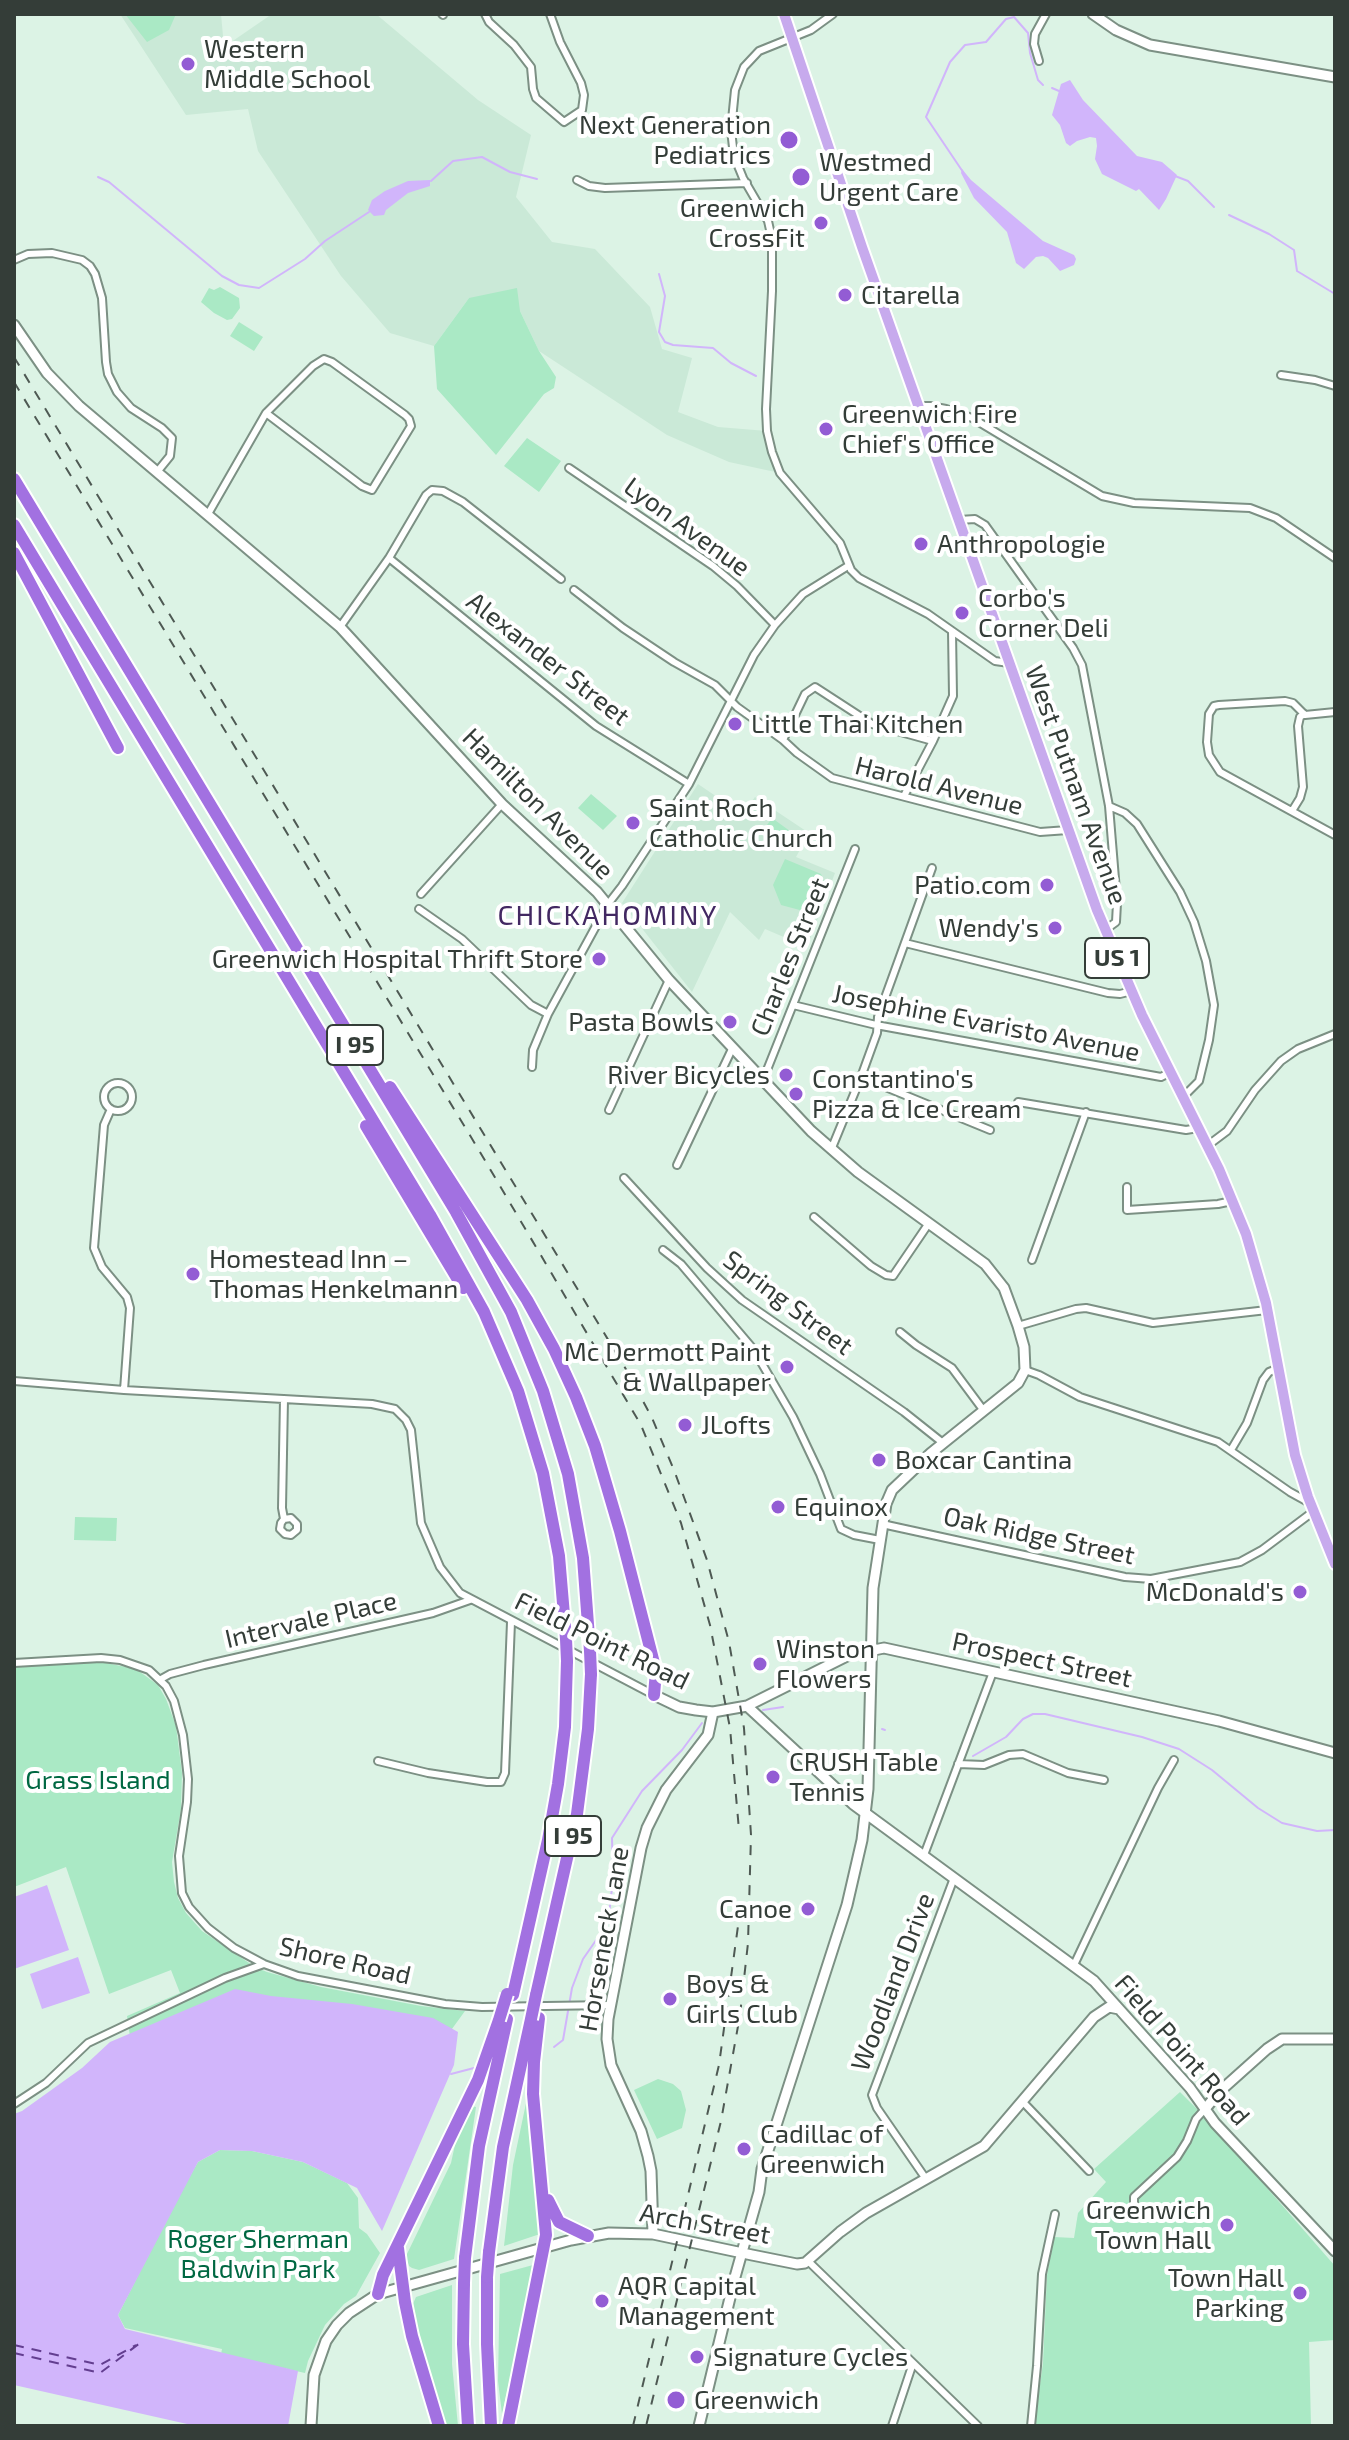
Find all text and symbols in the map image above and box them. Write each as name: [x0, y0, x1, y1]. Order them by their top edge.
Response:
place label: Western Middle School: [204, 33, 370, 94]
marker: Western Middle School: [179, 55, 197, 73]
place label: Next Generation Pediatrics: [579, 109, 771, 170]
marker: Next Generation Pediatrics: [778, 129, 800, 151]
place label: Westmed Urgent Care: [819, 146, 959, 208]
marker: Westmed Urgent Care: [790, 166, 812, 188]
place label: Greenwich CrossFit: [680, 192, 805, 254]
marker: Greenwich CrossFit: [812, 214, 830, 232]
place label: Citarella: [861, 279, 960, 311]
marker: Citarella: [836, 286, 854, 304]
place label: Greenwich Fire Chief's Office: [842, 398, 1017, 460]
marker: Greenwich Fire Chief's Office: [817, 420, 835, 438]
street label: Lyon Avenue: [618, 471, 756, 583]
place label: Anthropologie: [937, 528, 1105, 560]
marker: Anthropologie: [912, 535, 930, 553]
place label: Corbo's Corner Deli: [978, 582, 1109, 644]
street label: Alexander Street: [460, 586, 636, 732]
marker: Corbo's Corner Deli: [953, 604, 971, 622]
street label: West Putnam Avenue: [1018, 661, 1134, 909]
place label: Little Thai Kitchen: [751, 708, 963, 740]
marker: Little Thai Kitchen: [726, 715, 744, 733]
street label: Hamilton Avenue: [456, 722, 620, 886]
street label: Harold Avenue: [852, 750, 1026, 822]
place label: Saint Roch Catholic Church: [649, 792, 833, 854]
marker: Saint Roch Catholic Church: [624, 814, 642, 832]
place label: Patio.com: [914, 869, 1031, 901]
street label: Charles Street: [744, 873, 836, 1041]
marker: Patio.com: [1038, 876, 1056, 894]
district label: CHICKAHOMINY: [498, 899, 718, 933]
place label: Wendy's: [938, 912, 1039, 944]
marker: Wendy's: [1046, 919, 1064, 937]
road number: US 1: [1085, 938, 1149, 978]
place label: Greenwich Hospital Thrift Store: [212, 943, 583, 975]
marker: Greenwich Hospital Thrift Store: [590, 950, 608, 968]
street label: Josephine Evaristo Avenue: [830, 978, 1142, 1068]
place label: Pasta Bowls: [568, 1006, 714, 1038]
marker: Pasta Bowls: [721, 1013, 739, 1031]
road number: I 95: [327, 1025, 383, 1065]
place label: River Bicycles: [607, 1059, 770, 1091]
place label: Constantino's Pizza & Ice Cream: [812, 1063, 1021, 1124]
marker: River Bicycles: [777, 1066, 795, 1084]
marker: Constantino's Pizza & Ice Cream: [787, 1085, 805, 1103]
place label: Homestead Inn – Thomas Henkelmann: [209, 1243, 458, 1304]
street label: Spring Street: [717, 1244, 859, 1362]
marker: Homestead Inn – Thomas Henkelmann: [184, 1265, 202, 1283]
place label: Mc Dermott Paint & Wallpaper: [564, 1336, 771, 1398]
marker: Mc Dermott Paint & Wallpaper: [778, 1358, 796, 1376]
place label: JLofts: [701, 1409, 771, 1441]
marker: JLofts: [676, 1416, 694, 1434]
place label: Boxcar Cantina: [895, 1444, 1072, 1476]
marker: Boxcar Cantina: [870, 1451, 888, 1469]
place label: Equinox: [794, 1491, 888, 1523]
marker: Equinox: [769, 1498, 787, 1516]
street label: Oak Ridge Street: [941, 1501, 1137, 1571]
place label: McDonald's: [1146, 1576, 1284, 1608]
marker: McDonald's: [1291, 1583, 1309, 1601]
street label: Intervale Place: [222, 1585, 400, 1655]
street label: Field Point Road: [510, 1585, 694, 1697]
street label: Prospect Street: [949, 1626, 1135, 1694]
place label: Winston Flowers: [776, 1633, 875, 1694]
marker: Winston Flowers: [751, 1655, 769, 1673]
place label: CRUSH Table Tennis: [789, 1746, 938, 1808]
park label: Grass Island: [25, 1764, 171, 1796]
marker: CRUSH Table Tennis: [764, 1768, 782, 1786]
road number: I 95: [545, 1816, 601, 1856]
street label: Horseneck Lane: [572, 1844, 636, 2034]
street label: Woodland Drive: [845, 1889, 941, 2075]
place label: Canoe: [719, 1893, 792, 1925]
marker: Canoe: [799, 1900, 817, 1918]
street label: Shore Road: [276, 1931, 414, 1991]
place label: Boys & Girls Club: [686, 1968, 798, 2030]
street label: Field Point Road: [1108, 1968, 1256, 2132]
marker: Boys & Girls Club: [661, 1990, 679, 2008]
place label: Cadillac of Greenwich: [760, 2118, 885, 2180]
marker: Cadillac of Greenwich: [735, 2140, 753, 2158]
place label: Greenwich Town Hall: [1086, 2194, 1211, 2256]
street label: Arch Street: [637, 2197, 773, 2251]
marker: Greenwich Town Hall: [1218, 2216, 1236, 2234]
park label: Roger Sherman Baldwin Park: [167, 2223, 349, 2284]
place label: Town Hall Parking: [1168, 2262, 1284, 2324]
place label: AQR Capital Management: [618, 2270, 775, 2332]
marker: Town Hall Parking: [1291, 2284, 1309, 2302]
marker: AQR Capital Management: [593, 2292, 611, 2310]
place label: Signature Cycles: [713, 2341, 908, 2373]
marker: Signature Cycles: [688, 2348, 706, 2366]
place label: Greenwich: [694, 2384, 819, 2416]
marker: Greenwich: [665, 2389, 687, 2411]

